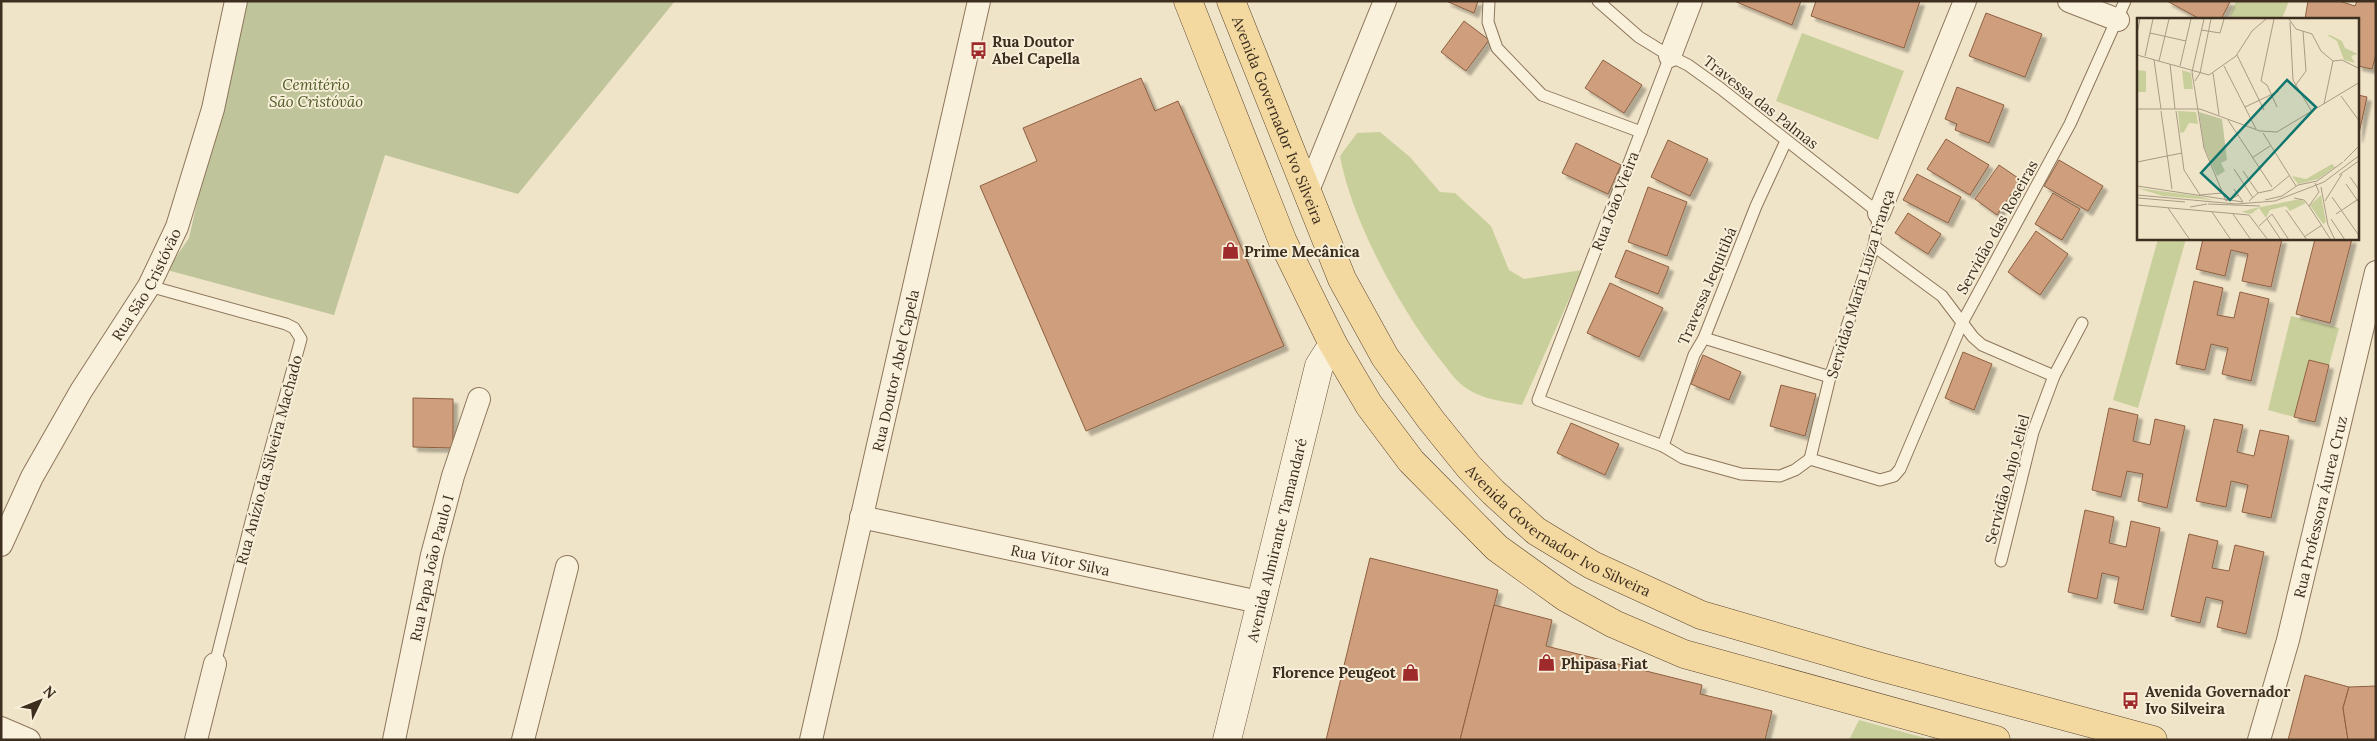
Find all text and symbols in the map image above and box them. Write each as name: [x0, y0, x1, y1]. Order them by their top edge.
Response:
street label: Avenida Governador Ivo Silveira: [1228, 12, 1329, 227]
inset map: [2137, 18, 2360, 240]
place label: Rua Doutor Abel Capella: [992, 32, 1080, 68]
bus stop icon: Rua Doutor Abel Capella: [968, 40, 988, 60]
street label: Travessa das Palmas: [1700, 51, 1822, 153]
park label: Cemitério São Cristóvão: [269, 75, 363, 111]
street label: Rua João Vieira: [1587, 148, 1643, 253]
street label: Servidão das Roseiras: [1952, 157, 2042, 297]
street label: Servidão Maria Luíza França: [1822, 187, 1898, 381]
street label: Travessa Jequitibá: [1674, 224, 1741, 348]
street label: Rua São Cristóvão: [107, 225, 185, 344]
shop icon: Prime Mecânica: [1220, 241, 1240, 261]
place label: Prime Mecânica: [1244, 242, 1360, 261]
street label: Rua Doutor Abel Capela: [867, 287, 923, 453]
street label: Rua Anízio da Silveira Machado: [232, 353, 306, 567]
street label: Servidão Anjo Jeliel: [1981, 412, 2033, 546]
street label: Rua Professora Áurea Cruz: [2289, 414, 2351, 600]
street label: Avenida Almirante Tamandaré: [1242, 436, 1310, 645]
street label: Avenida Governador Ivo Silveira: [1462, 460, 1654, 600]
street label: Rua Papa João Paulo I: [405, 493, 457, 643]
street label: Rua Vítor Silva: [1009, 540, 1112, 580]
shop icon: Phipasa Fiat: [1537, 653, 1557, 673]
place label: Phipasa Fiat: [1561, 654, 1649, 673]
shop icon: Florence Peugeot: [1400, 662, 1420, 682]
place label: Florence Peugeot: [1272, 663, 1397, 682]
north arrow: [15, 676, 65, 726]
text: N: [39, 682, 60, 702]
place label: Avenida Governador Ivo Silveira: [2145, 682, 2291, 718]
bus stop icon: Avenida Governador Ivo Silveira: [2121, 690, 2141, 710]

